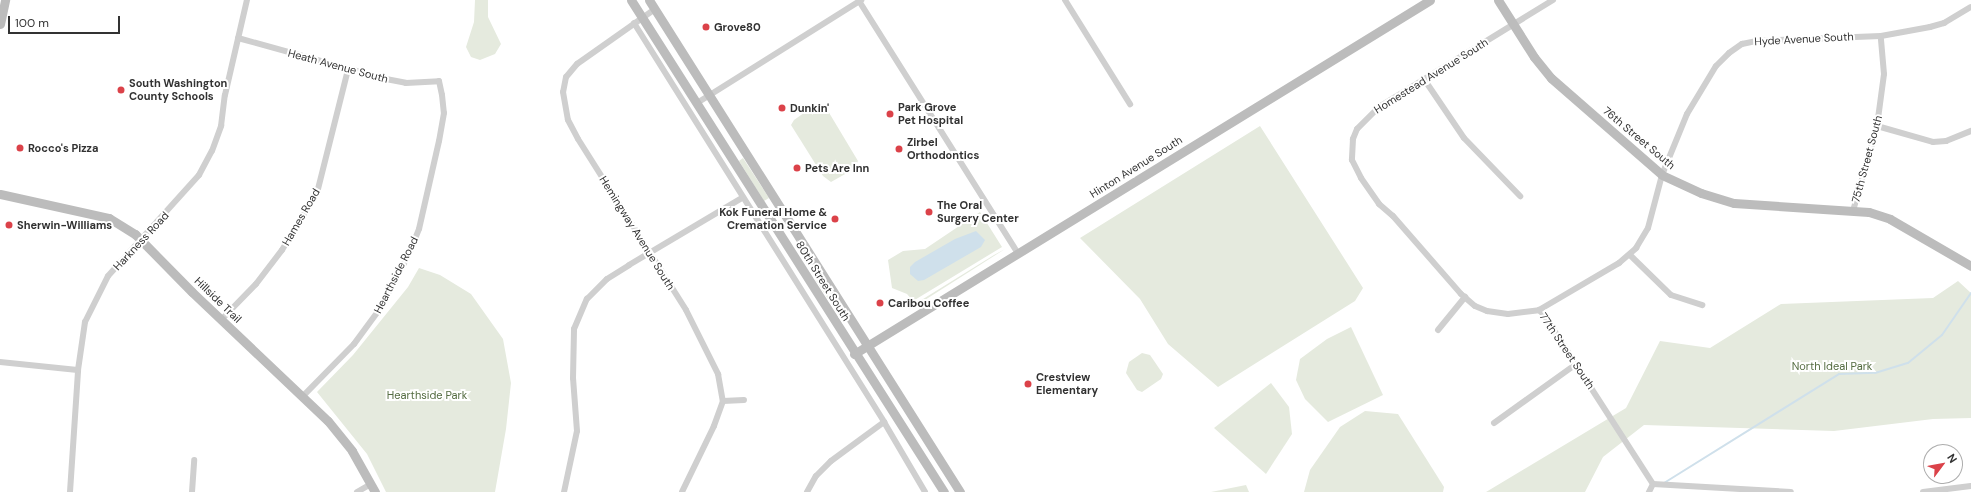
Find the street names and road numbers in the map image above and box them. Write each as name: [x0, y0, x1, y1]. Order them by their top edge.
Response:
street label: Hyde Avenue South: [1754, 30, 1854, 48]
street label: Homestead Avenue South: [1372, 36, 1490, 116]
street label: Heath Avenue South: [286, 46, 390, 86]
street label: 76th Street South: [1600, 104, 1678, 172]
street label: 75th Street South: [1849, 114, 1885, 204]
street label: Hinton Avenue South: [1087, 133, 1185, 201]
street label: Hemingway Avenue South: [596, 174, 678, 292]
street label: Hames Road: [279, 186, 323, 248]
street label: Harkness Road: [111, 209, 171, 273]
street label: Hearthside Road: [371, 234, 421, 316]
street label: 80th Street South: [793, 239, 853, 323]
street label: Hillside Trail: [192, 274, 244, 326]
street label: 77th Street South: [1537, 310, 1597, 392]

